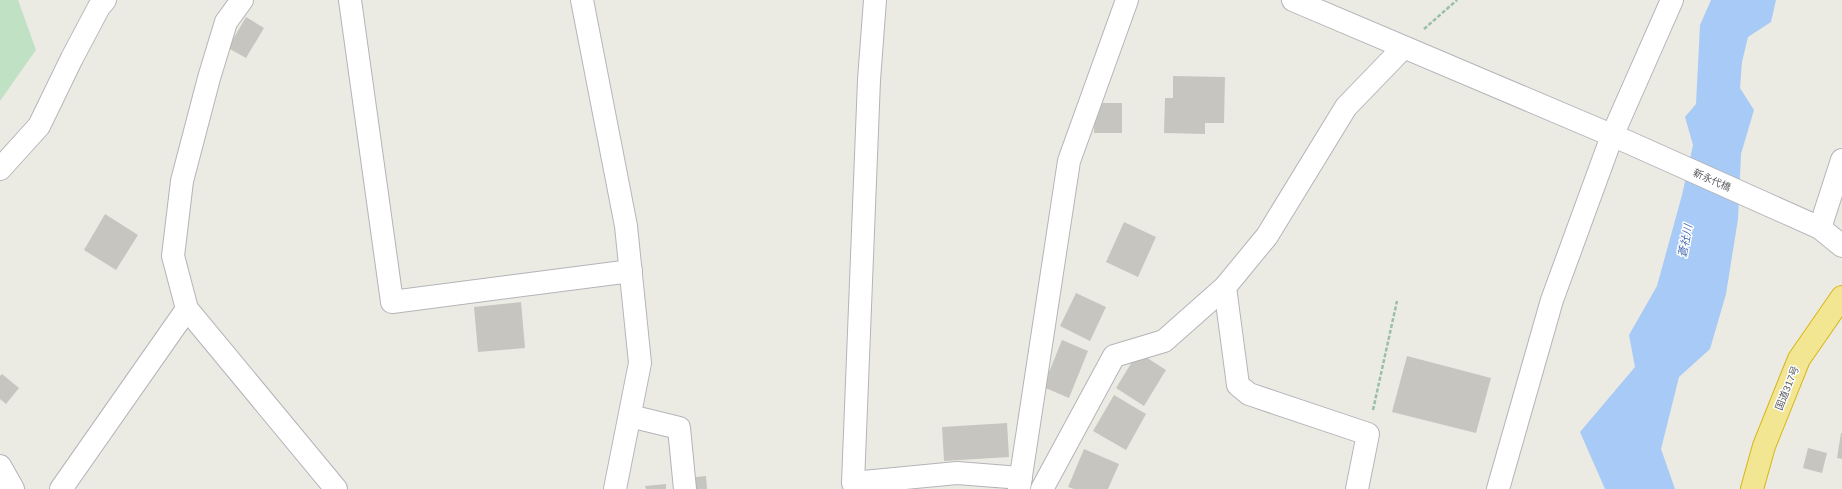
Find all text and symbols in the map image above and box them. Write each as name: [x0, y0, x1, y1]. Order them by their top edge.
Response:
street label: 新永代橋: [1691, 167, 1733, 193]
water label: 蒼社川: [1676, 223, 1694, 258]
street label: 国道317号: [1773, 364, 1801, 412]

